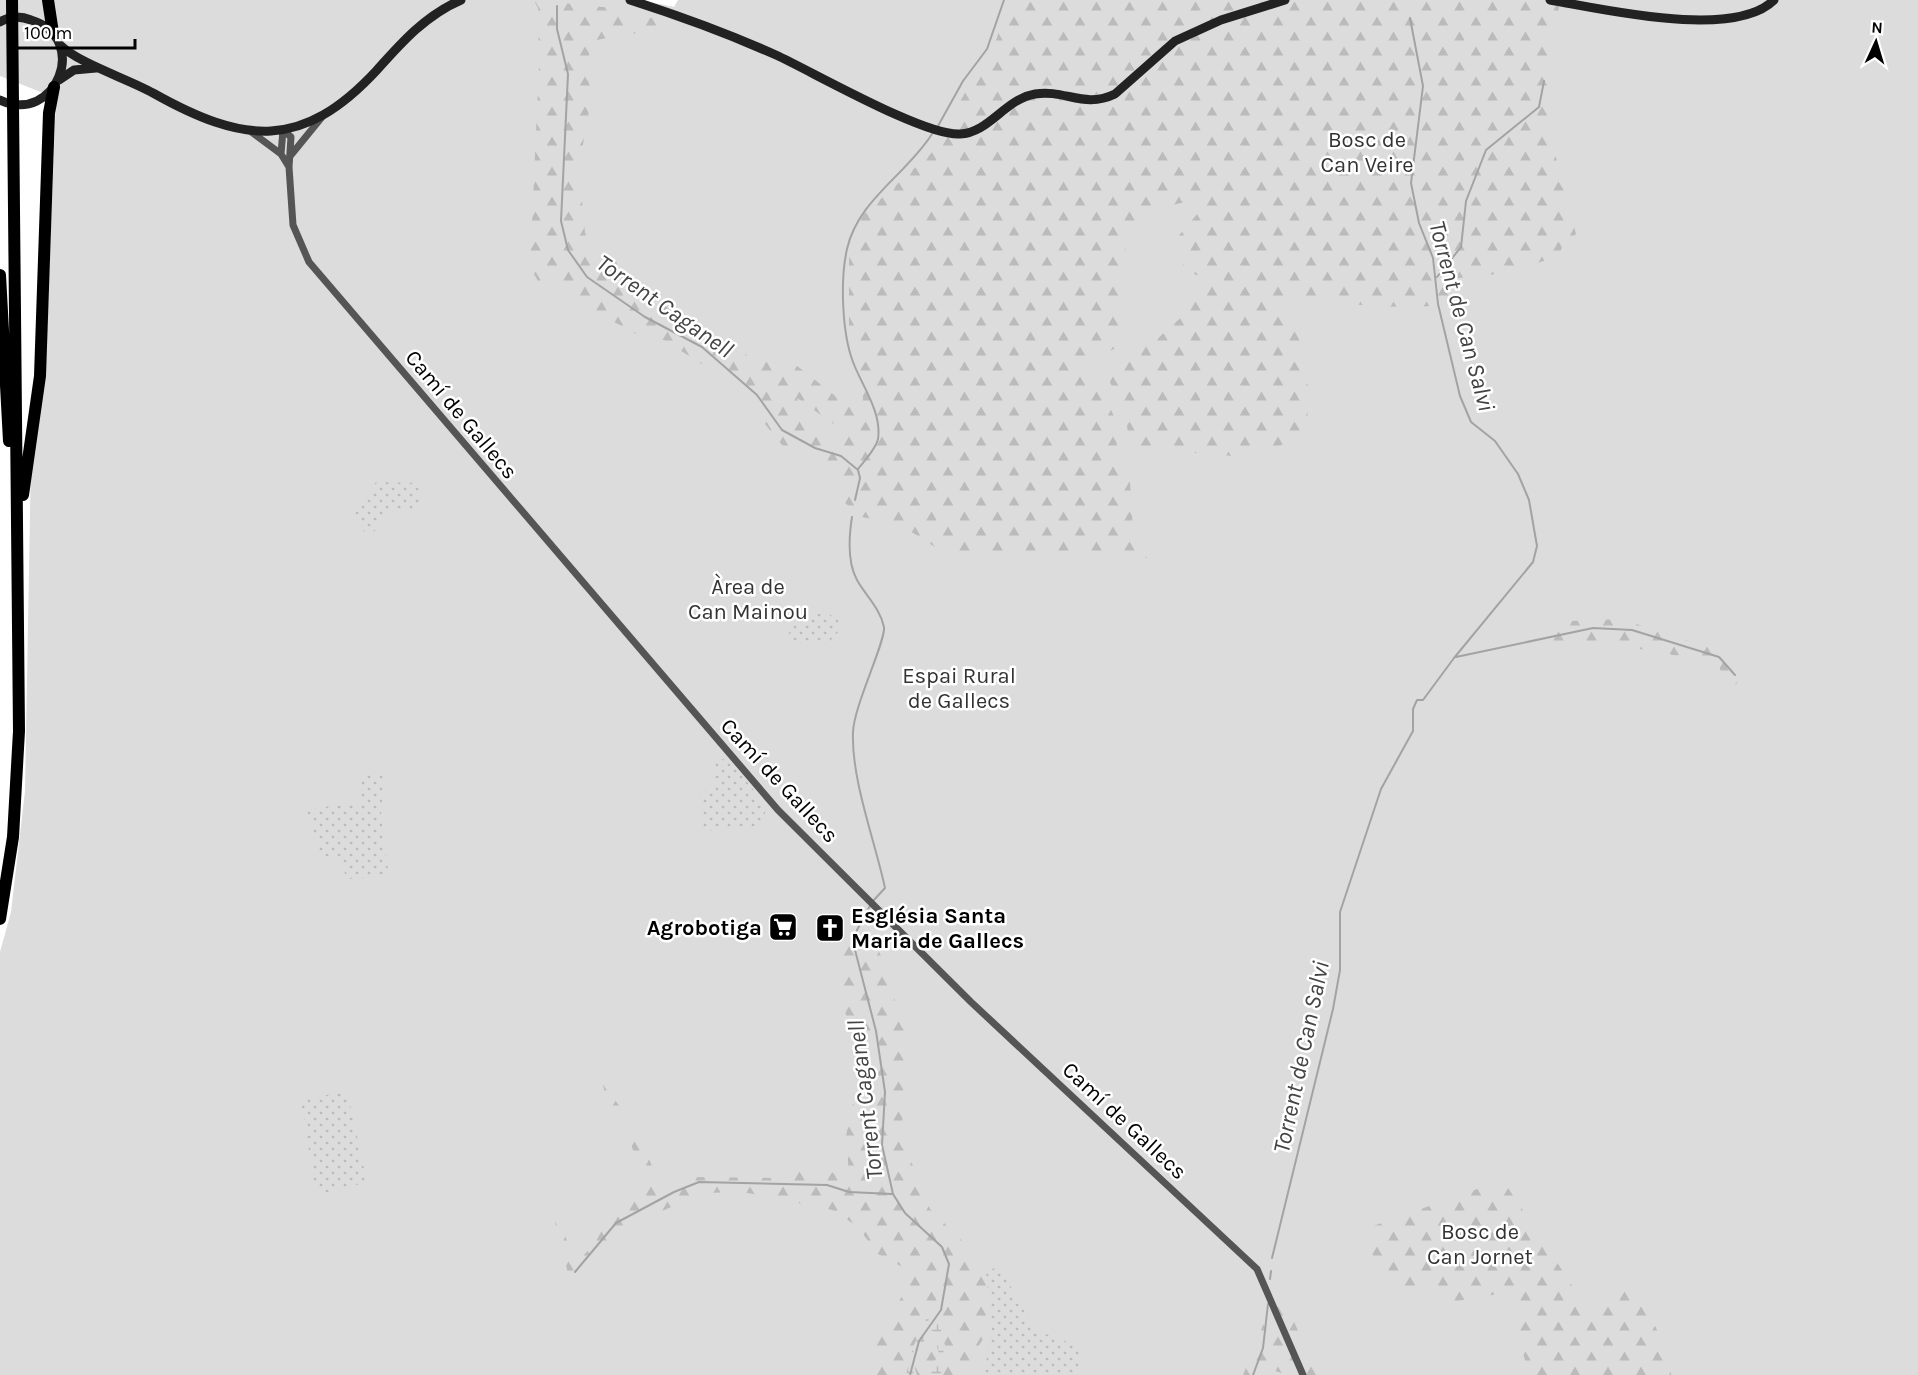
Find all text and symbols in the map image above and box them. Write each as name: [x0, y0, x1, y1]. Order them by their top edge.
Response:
scale bar: [15, 12, 135, 50]
north arrow: [1846, 12, 1906, 72]
text: N: [1871, 18, 1883, 37]
text: 100 m: [24, 22, 72, 44]
park label: Bosc de Can Veire: [1321, 127, 1413, 178]
water label: Torrent de Can Salvi: [1423, 218, 1501, 414]
water label: Torrent Caganell: [591, 248, 739, 364]
street label: Camí de Gallecs: [400, 345, 523, 484]
park label: Àrea de Can Mainou: [688, 573, 808, 625]
park label: Espai Rural de Gallecs: [902, 663, 1016, 714]
street label: Camí de Gallecs: [715, 713, 843, 848]
place label: Església Santa Maria de Gallecs: [851, 903, 1024, 954]
supermarket icon: Agrobotiga: [767, 911, 799, 943]
church icon: Església Santa Maria de Gallecs: [814, 912, 846, 944]
place label: Agrobotiga: [647, 915, 762, 941]
water label: Torrent de Can Salvi: [1267, 958, 1335, 1156]
water label: Torrent Caganell: [841, 1019, 889, 1181]
street label: Camí de Gallecs: [1057, 1057, 1192, 1185]
park label: Bosc de Can Jornet: [1427, 1219, 1533, 1270]

